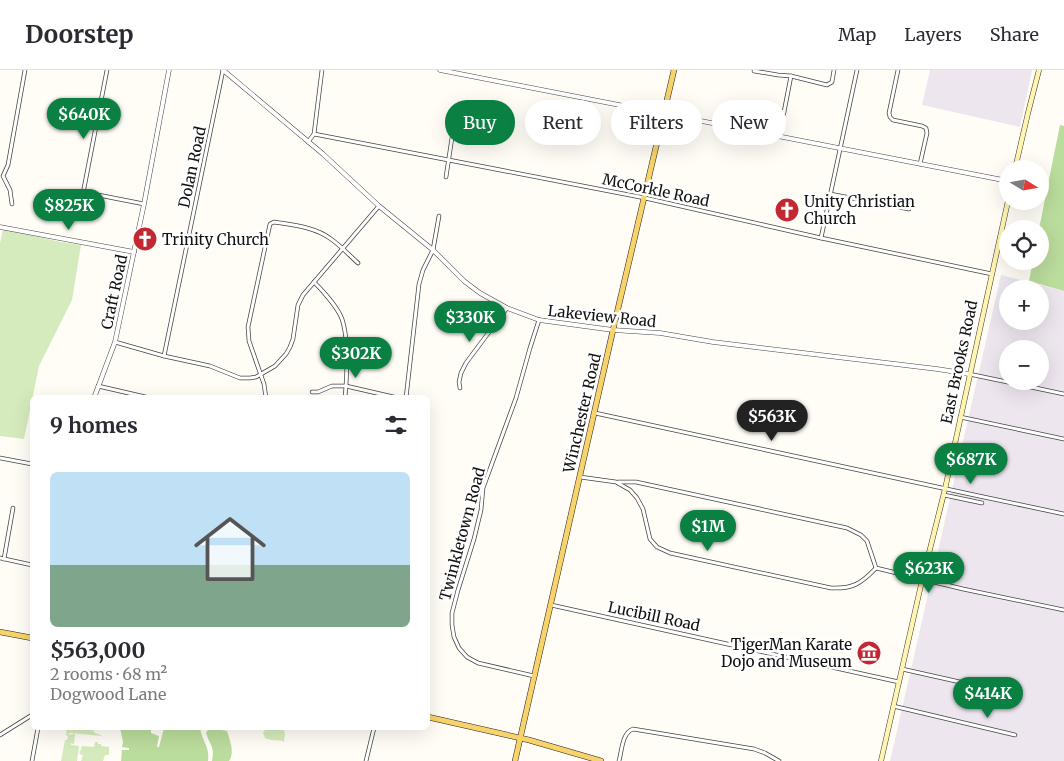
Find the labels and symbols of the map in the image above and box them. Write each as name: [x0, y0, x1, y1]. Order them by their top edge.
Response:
pin: $640K: [49, 98, 119, 140]
street label: Dolan Road: [174, 125, 210, 209]
north arrow: [999, 160, 1049, 210]
street label: McCorkle Road: [601, 169, 711, 211]
pin: $825K: [34, 189, 104, 231]
place label: Unity Christian Church: [804, 192, 915, 228]
church icon: Unity Christian Church: [774, 197, 800, 223]
church icon: Trinity Church: [132, 226, 158, 252]
place label: Trinity Church: [162, 230, 269, 249]
street label: Craft Road: [97, 253, 131, 331]
street label: East Brooks Road: [937, 299, 981, 425]
pin: $330K: [435, 300, 505, 343]
street label: Lakeview Road: [547, 301, 657, 331]
pin: $302K: [321, 336, 391, 379]
street label: Winchester Road: [559, 351, 605, 476]
pin: $563K: [737, 400, 807, 442]
pin: $687K: [936, 442, 1006, 485]
street label: Twinkletown Road: [435, 465, 489, 603]
pin: $1M: [684, 510, 732, 552]
pin: $623K: [894, 552, 964, 594]
street label: Lucibill Road: [606, 597, 702, 635]
place label: TigerMan Karate Dojo and Museum: [721, 635, 852, 671]
museum icon: TigerMan Karate Dojo and Museum: [856, 640, 882, 666]
pin: $414K: [953, 676, 1023, 719]

